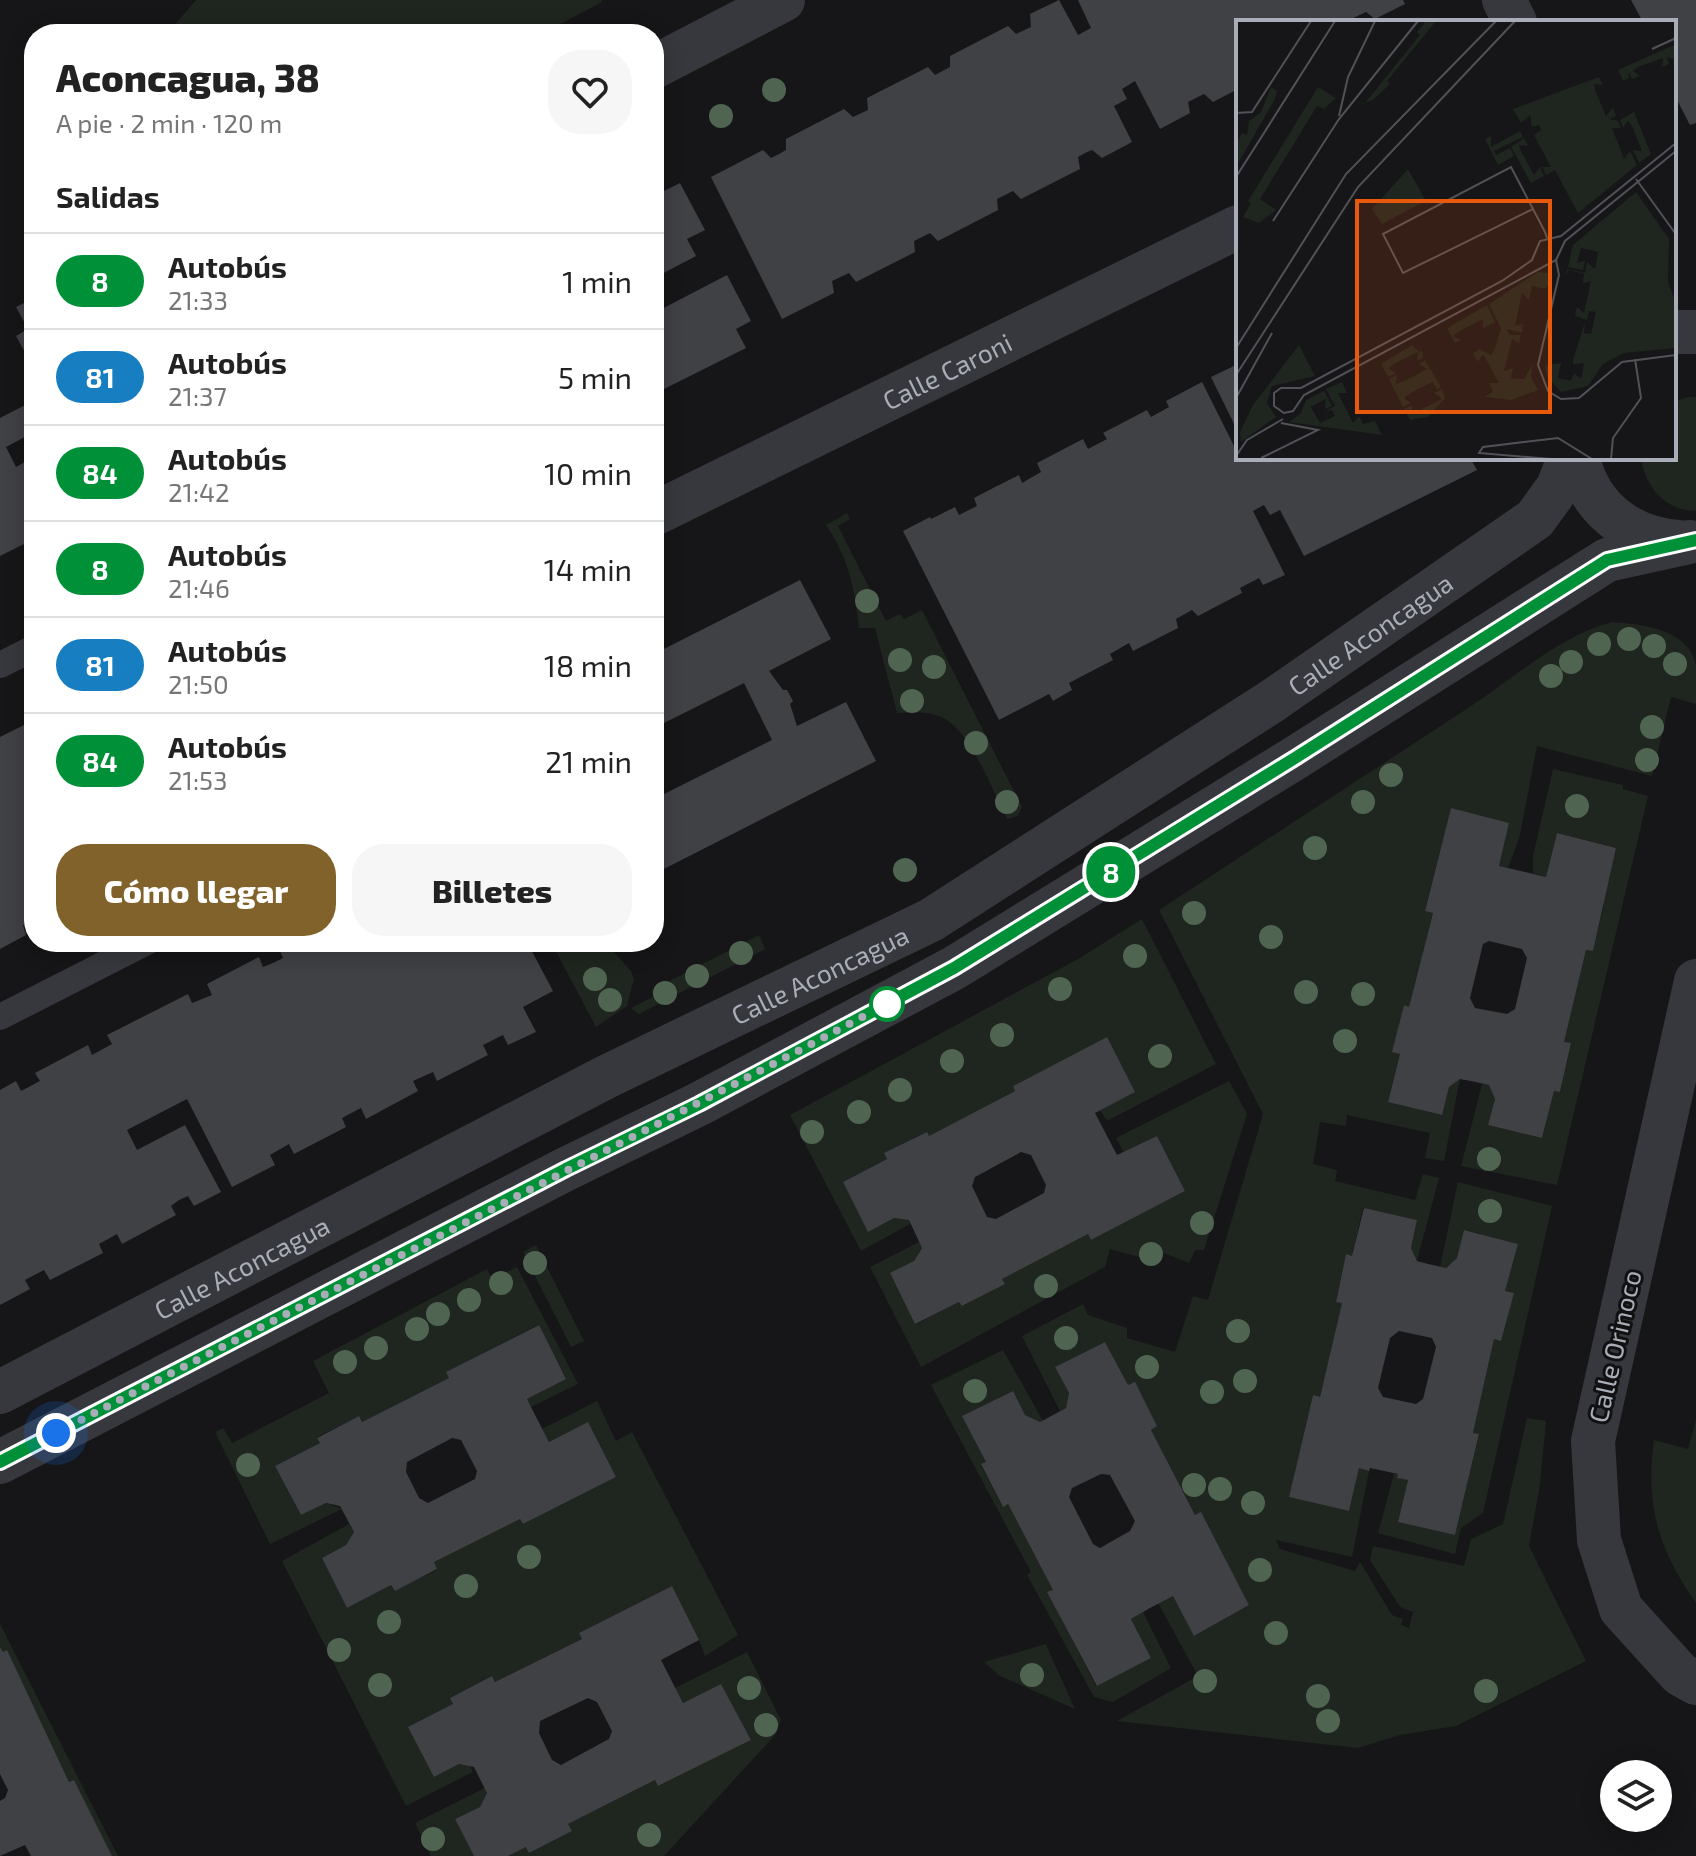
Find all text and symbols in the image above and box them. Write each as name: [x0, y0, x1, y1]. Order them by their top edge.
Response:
inset map: [1236, 20, 1676, 460]
button: heart: [548, 50, 632, 134]
text: Aconcagua, 38: [56, 54, 320, 100]
text: A pie · 2 min · 120 m: [56, 107, 282, 138]
text: Salidas: [56, 178, 160, 214]
text: Autobús: [168, 248, 287, 284]
text: 1 min: [562, 263, 632, 299]
text: 8: [91, 264, 109, 298]
text: 21:33: [168, 284, 228, 315]
street label: Calle Caroni: [877, 325, 1016, 415]
text: Autobús: [168, 344, 287, 380]
text: 5 min: [558, 359, 632, 395]
text: 81: [85, 360, 115, 394]
text: 21:37: [168, 380, 227, 411]
text: Autobús: [168, 440, 287, 476]
text: 10 min: [544, 455, 632, 491]
text: 84: [82, 456, 118, 490]
text: 21:42: [168, 476, 230, 507]
text: Autobús: [168, 536, 287, 572]
text: 14 min: [544, 551, 632, 587]
text: 8: [91, 552, 109, 586]
street label: Calle Aconcagua: [1282, 566, 1458, 701]
text: 21:46: [168, 572, 230, 603]
text: Autobús: [168, 632, 287, 668]
text: 18 min: [544, 647, 632, 683]
text: 81: [85, 648, 115, 682]
text: 21:50: [168, 668, 229, 699]
text: Autobús: [168, 728, 287, 764]
text: 21 min: [545, 743, 632, 779]
text: 84: [82, 744, 118, 778]
text: 21:53: [168, 764, 228, 795]
button: Cómo llegar: [56, 844, 336, 936]
button: Billetes: [352, 844, 632, 936]
line badge: 8: [1085, 846, 1137, 898]
text: 8: [1102, 855, 1120, 889]
street label: Calle Aconcagua: [726, 918, 913, 1030]
unlabelled marker: [870, 987, 904, 1021]
street label: Calle Aconcagua: [149, 1208, 334, 1325]
street label: Calle Orinoco: [1581, 1267, 1647, 1425]
your location: [36, 1413, 76, 1453]
map controls: [1600, 1760, 1672, 1832]
button: layers: [1600, 1760, 1672, 1832]

